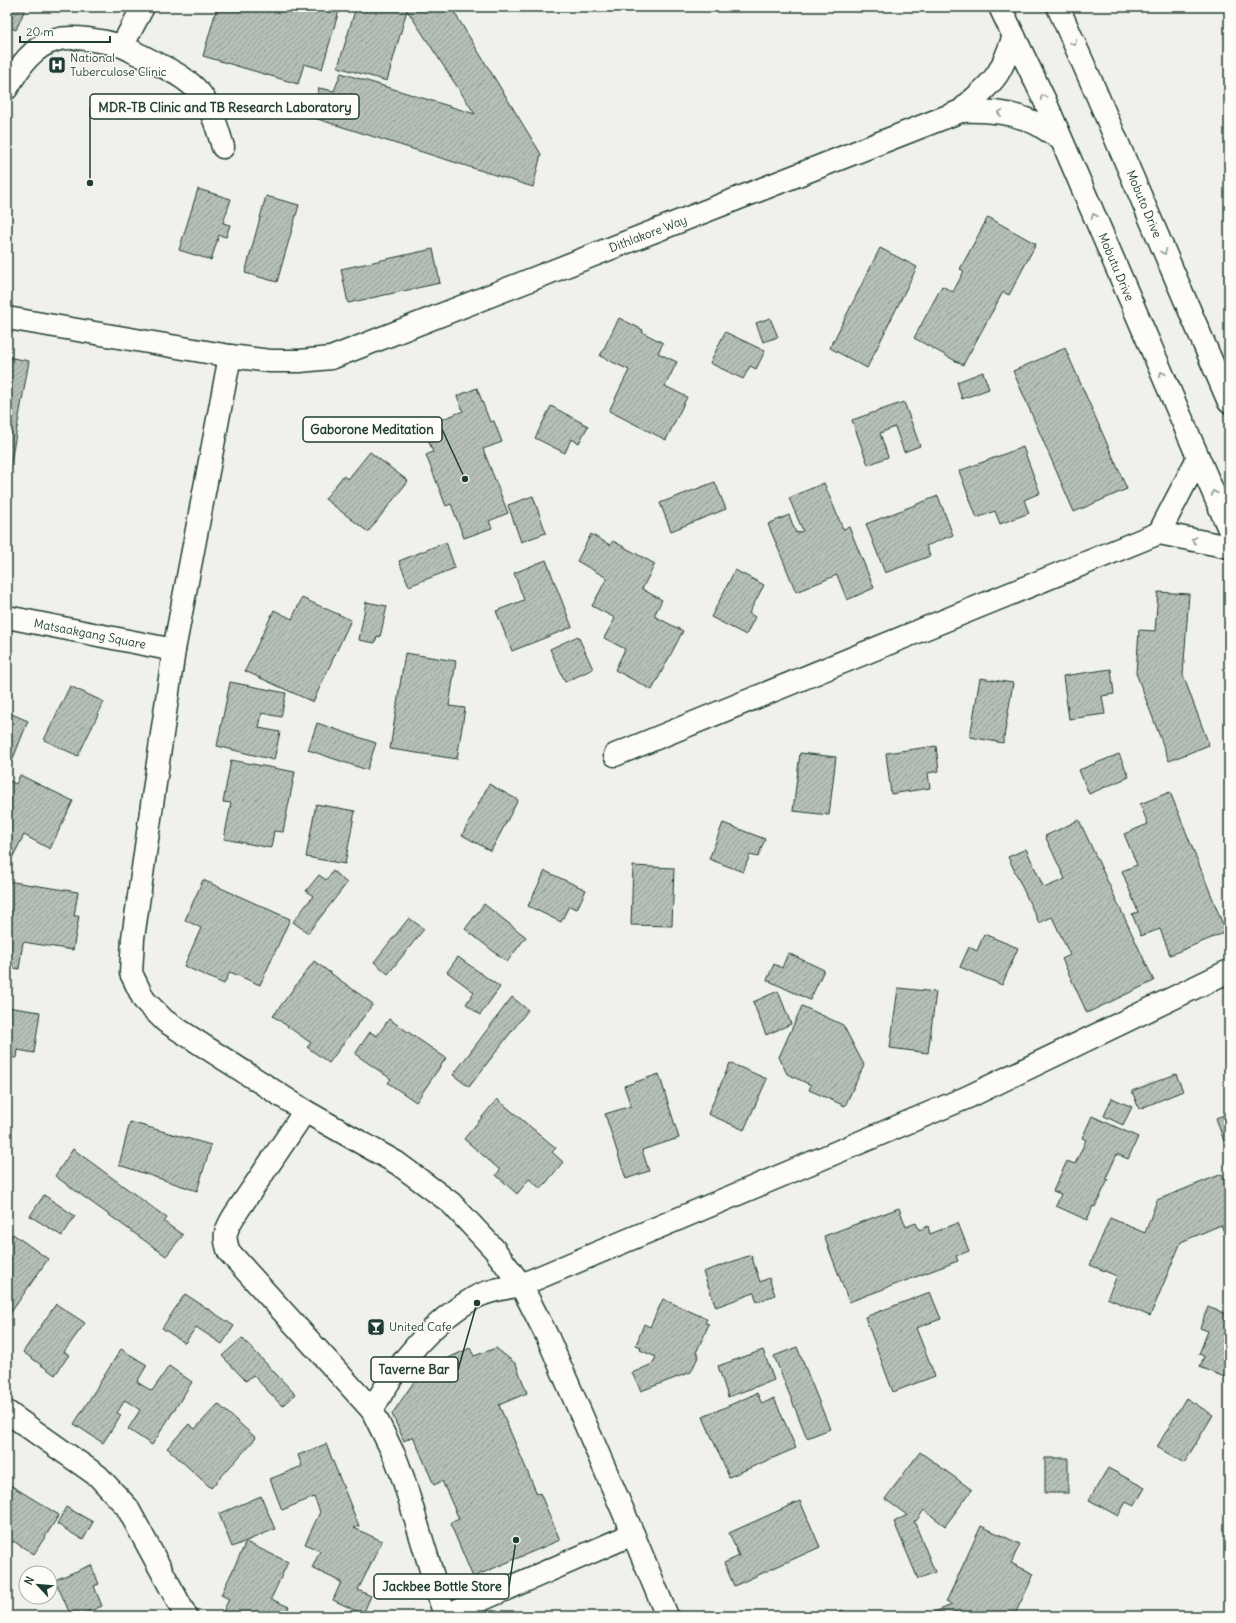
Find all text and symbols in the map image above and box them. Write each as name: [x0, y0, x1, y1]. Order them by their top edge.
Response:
scale bar: [20, 18, 110, 44]
text: 20 m: [26, 24, 54, 39]
one-way arrow: [1069, 38, 1077, 46]
place label: National Tuberculose Clinic: [70, 50, 167, 79]
hospital icon: National Tuberculose Clinic: [47, 55, 67, 75]
one-way arrow: [1040, 93, 1048, 101]
callout: MDR-TB Clinic and TB Research Laboratory: [90, 94, 359, 119]
text: MDR-TB Clinic and TB Research Laboratory: [98, 99, 352, 116]
one-way arrow: [997, 109, 1003, 118]
street label: Mobuto Drive: [1123, 168, 1165, 240]
street label: Dithlakore Way: [607, 212, 689, 255]
one-way arrow: [1091, 212, 1099, 219]
street label: Mobutu Drive: [1095, 231, 1137, 303]
one-way arrow: [1160, 248, 1168, 255]
one-way arrow: [1159, 370, 1167, 377]
callout: Gaborone Meditation: [303, 417, 442, 442]
text: Gaborone Meditation: [310, 421, 434, 438]
one-way arrow: [1210, 490, 1218, 497]
one-way arrow: [1191, 536, 1197, 544]
street label: Matsaakgang Square: [33, 615, 147, 652]
bar icon: United Cafe: [366, 1317, 386, 1337]
place label: United Cafe: [389, 1319, 452, 1334]
callout: Taverne Bar: [371, 1357, 458, 1382]
text: Taverne Bar: [379, 1361, 450, 1378]
north arrow: [18, 1565, 58, 1605]
text: N: [21, 1574, 37, 1587]
callout: Jackbee Bottle Store: [374, 1574, 509, 1599]
text: Jackbee Bottle Store: [382, 1578, 502, 1595]

